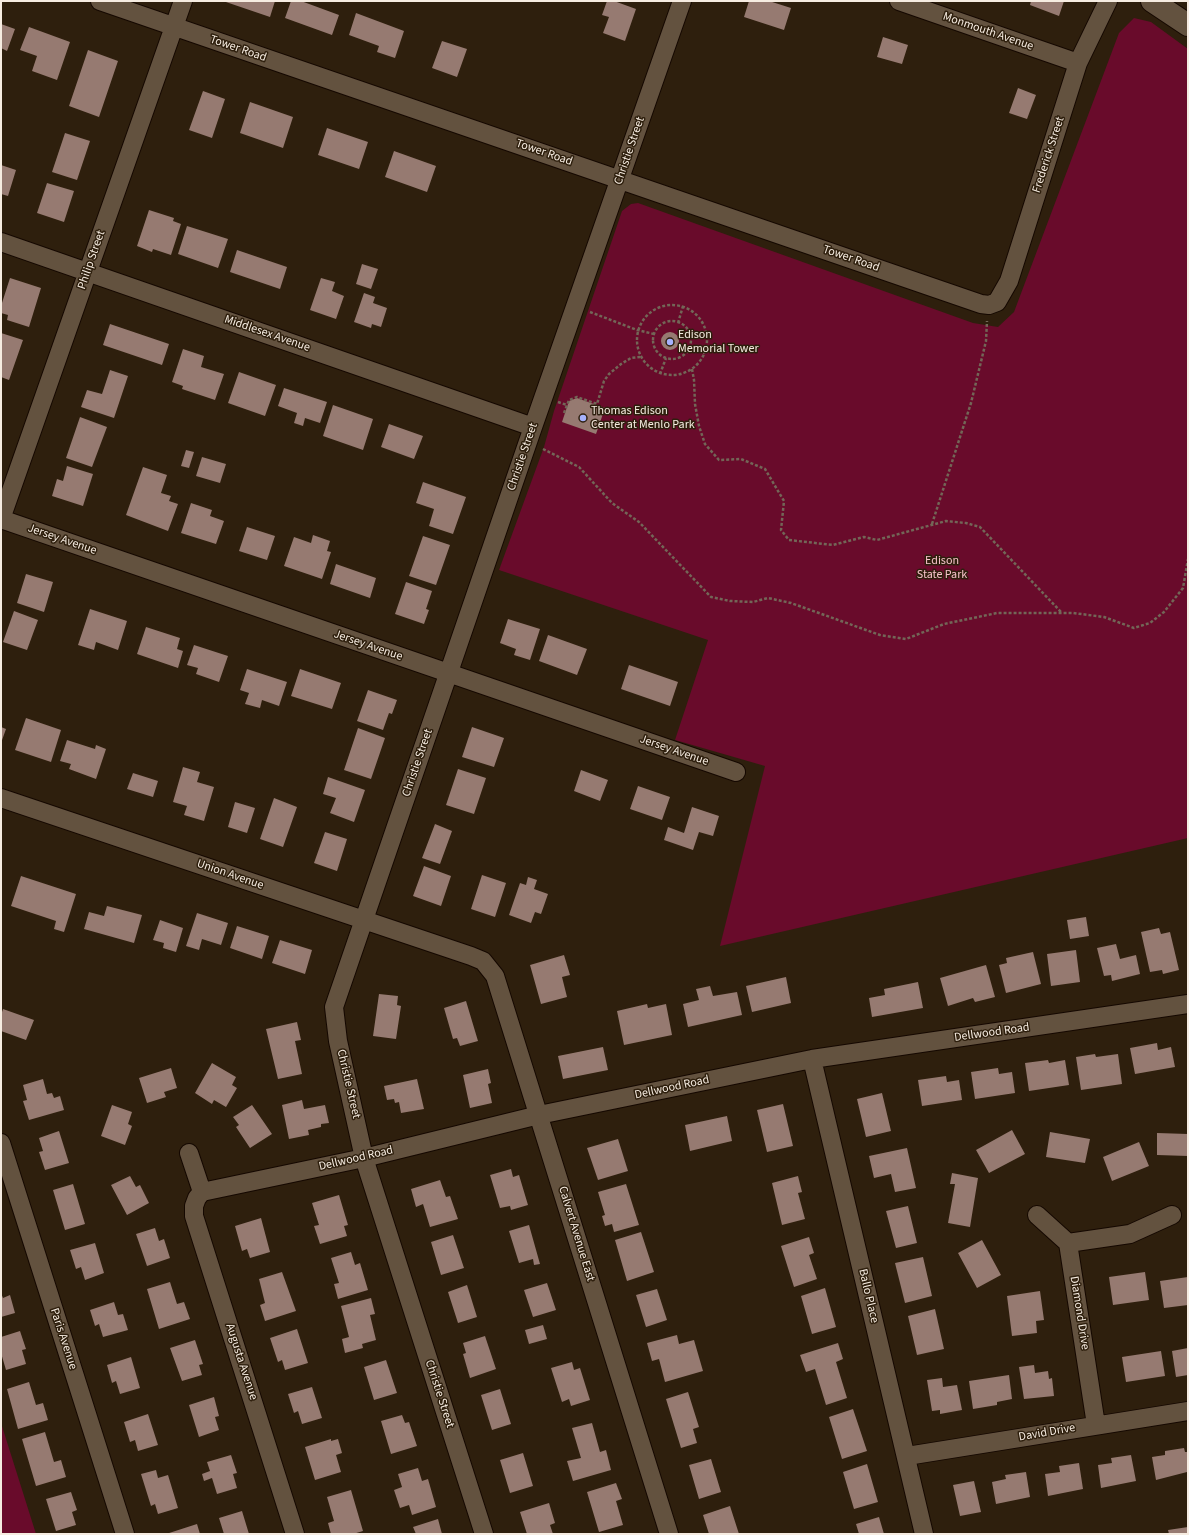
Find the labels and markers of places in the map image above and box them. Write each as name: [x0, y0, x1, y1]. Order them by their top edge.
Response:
place label: Edison Memorial Tower: [678, 328, 759, 356]
marker: Edison Memorial Tower: [665, 337, 675, 347]
place label: Thomas Edison Center at Menlo Park: [591, 404, 695, 432]
marker: Thomas Edison Center at Menlo Park: [578, 413, 588, 423]

